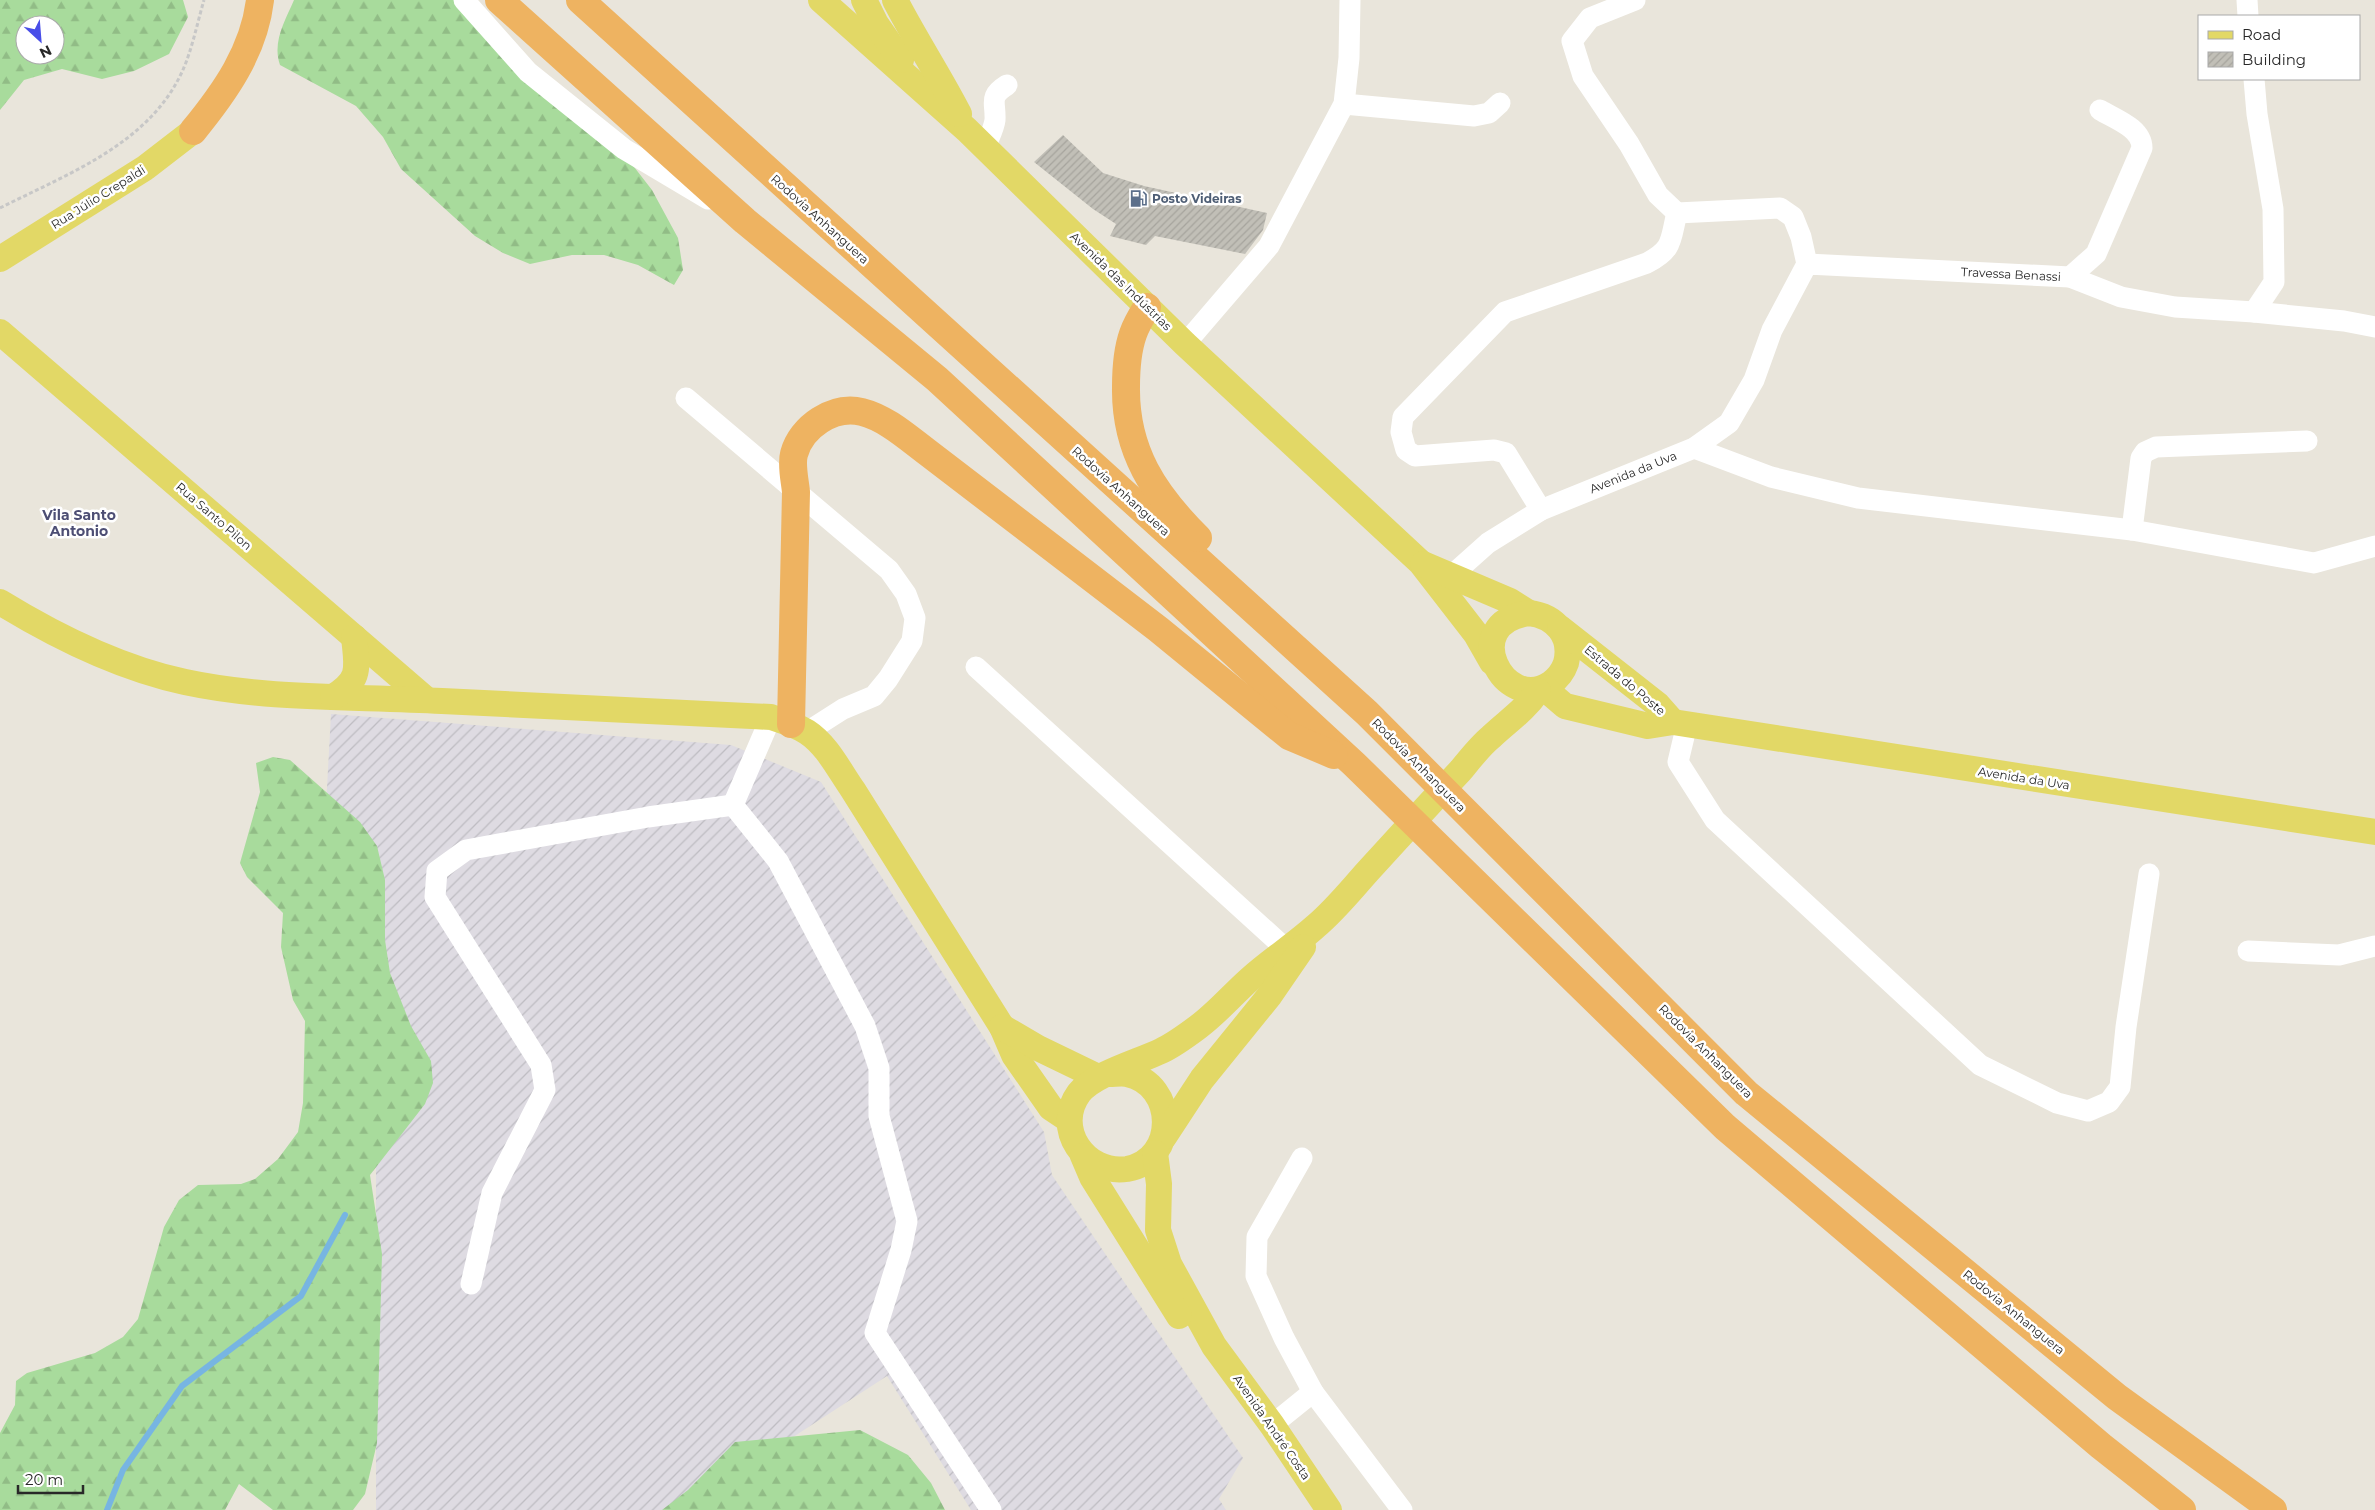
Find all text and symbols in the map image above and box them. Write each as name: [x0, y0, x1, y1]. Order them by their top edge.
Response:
north arrow: [15, 15, 65, 65]
legend: [2198, 15, 2360, 80]
text: Road: [2242, 25, 2281, 44]
text: N: [37, 41, 55, 62]
text: Building: [2242, 50, 2306, 69]
street label: Rua Júlio Crepaldi: [48, 162, 148, 232]
street label: Rodovia Anhanguera: [768, 171, 872, 267]
fuel station icon: Posto Videiras: [1128, 188, 1148, 208]
place label: Posto Videiras: [1152, 191, 1242, 206]
street label: Avenida das Indústrias: [1067, 229, 1175, 333]
street label: Travessa Benassi: [1961, 264, 2061, 284]
street label: Rodovia Anhanguera: [1069, 443, 1173, 539]
street label: Avenida da Uva: [1587, 448, 1679, 496]
street label: Rua Santo Pilon: [173, 479, 255, 553]
district label: Vila Santo Antonio: [41, 506, 116, 540]
street label: Estrada do Poste: [1582, 642, 1668, 718]
street label: Rodovia Anhanguera: [1369, 715, 1469, 815]
street label: Avenida da Uva: [1977, 763, 2071, 793]
street label: Rodovia Anhanguera: [1656, 1001, 1756, 1101]
street label: Rodovia Anhanguera: [1960, 1266, 2068, 1358]
street label: Avenida André Costa: [1230, 1372, 1314, 1482]
scale bar: [18, 1462, 82, 1494]
text: 20 m: [25, 1470, 63, 1489]

